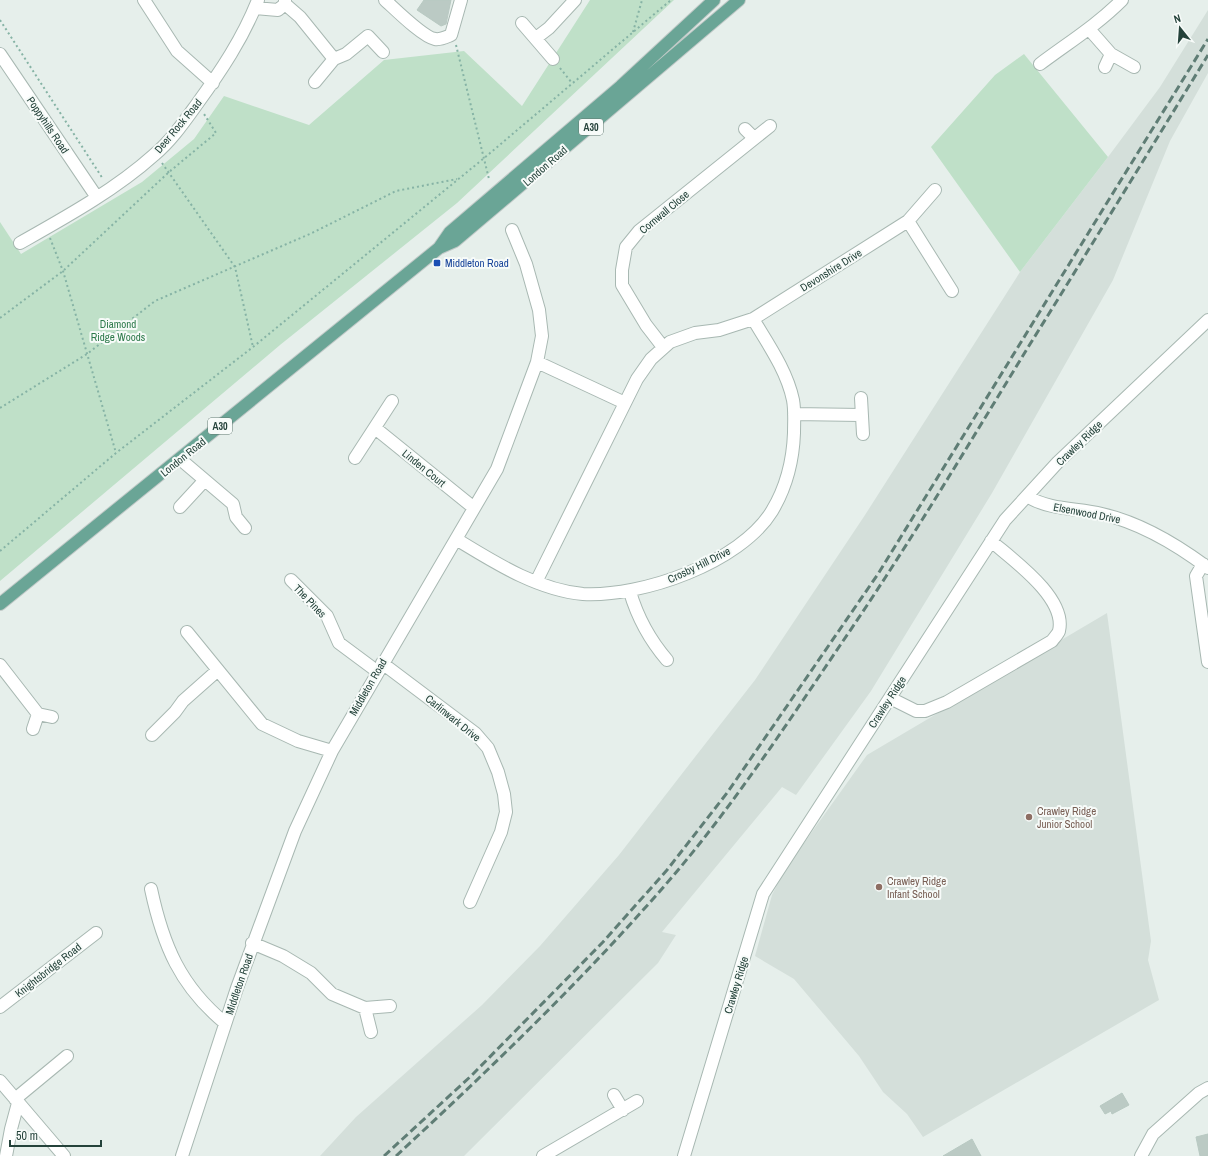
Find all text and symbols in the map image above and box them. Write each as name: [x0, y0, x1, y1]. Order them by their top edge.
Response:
north arrow: [1160, 8, 1200, 48]
text: N: [1172, 11, 1182, 26]
street label: Poppyhills Road: [24, 94, 72, 156]
street label: Deer Rock Road: [151, 96, 205, 156]
road number: A30: [579, 119, 603, 135]
street label: London Road: [520, 143, 570, 189]
street label: Cornwall Close: [636, 187, 692, 237]
street label: Devonshire Drive: [798, 245, 864, 295]
place label: Middleton Road: [445, 256, 509, 270]
marker: Middleton Road: [432, 258, 442, 268]
park label: Diamond Ridge Woods: [91, 317, 146, 344]
street label: Crawley Ridge: [1053, 417, 1105, 469]
road number: A30: [208, 418, 232, 434]
street label: London Road: [158, 435, 208, 479]
street label: Linden Court: [399, 446, 449, 490]
street label: Elsenwood Drive: [1052, 500, 1122, 526]
street label: Crosby Hill Drive: [665, 544, 733, 586]
street label: The Pines: [291, 581, 330, 621]
street label: Middleton Road: [346, 656, 390, 718]
street label: Crawley Ridge: [865, 673, 909, 731]
street label: Carlinwark Drive: [422, 691, 484, 745]
place label: Crawley Ridge Junior School: [1037, 804, 1096, 831]
marker: Crawley Ridge Junior School: [1024, 812, 1034, 822]
place label: Crawley Ridge Infant School: [887, 874, 946, 901]
marker: Crawley Ridge Infant School: [874, 882, 884, 892]
street label: Knightsbridge Road: [12, 940, 84, 1000]
street label: Middleton Road: [222, 952, 256, 1016]
street label: Crawley Ridge: [721, 955, 751, 1015]
scale bar: [10, 1122, 101, 1148]
text: 50 m: [16, 1128, 38, 1144]

